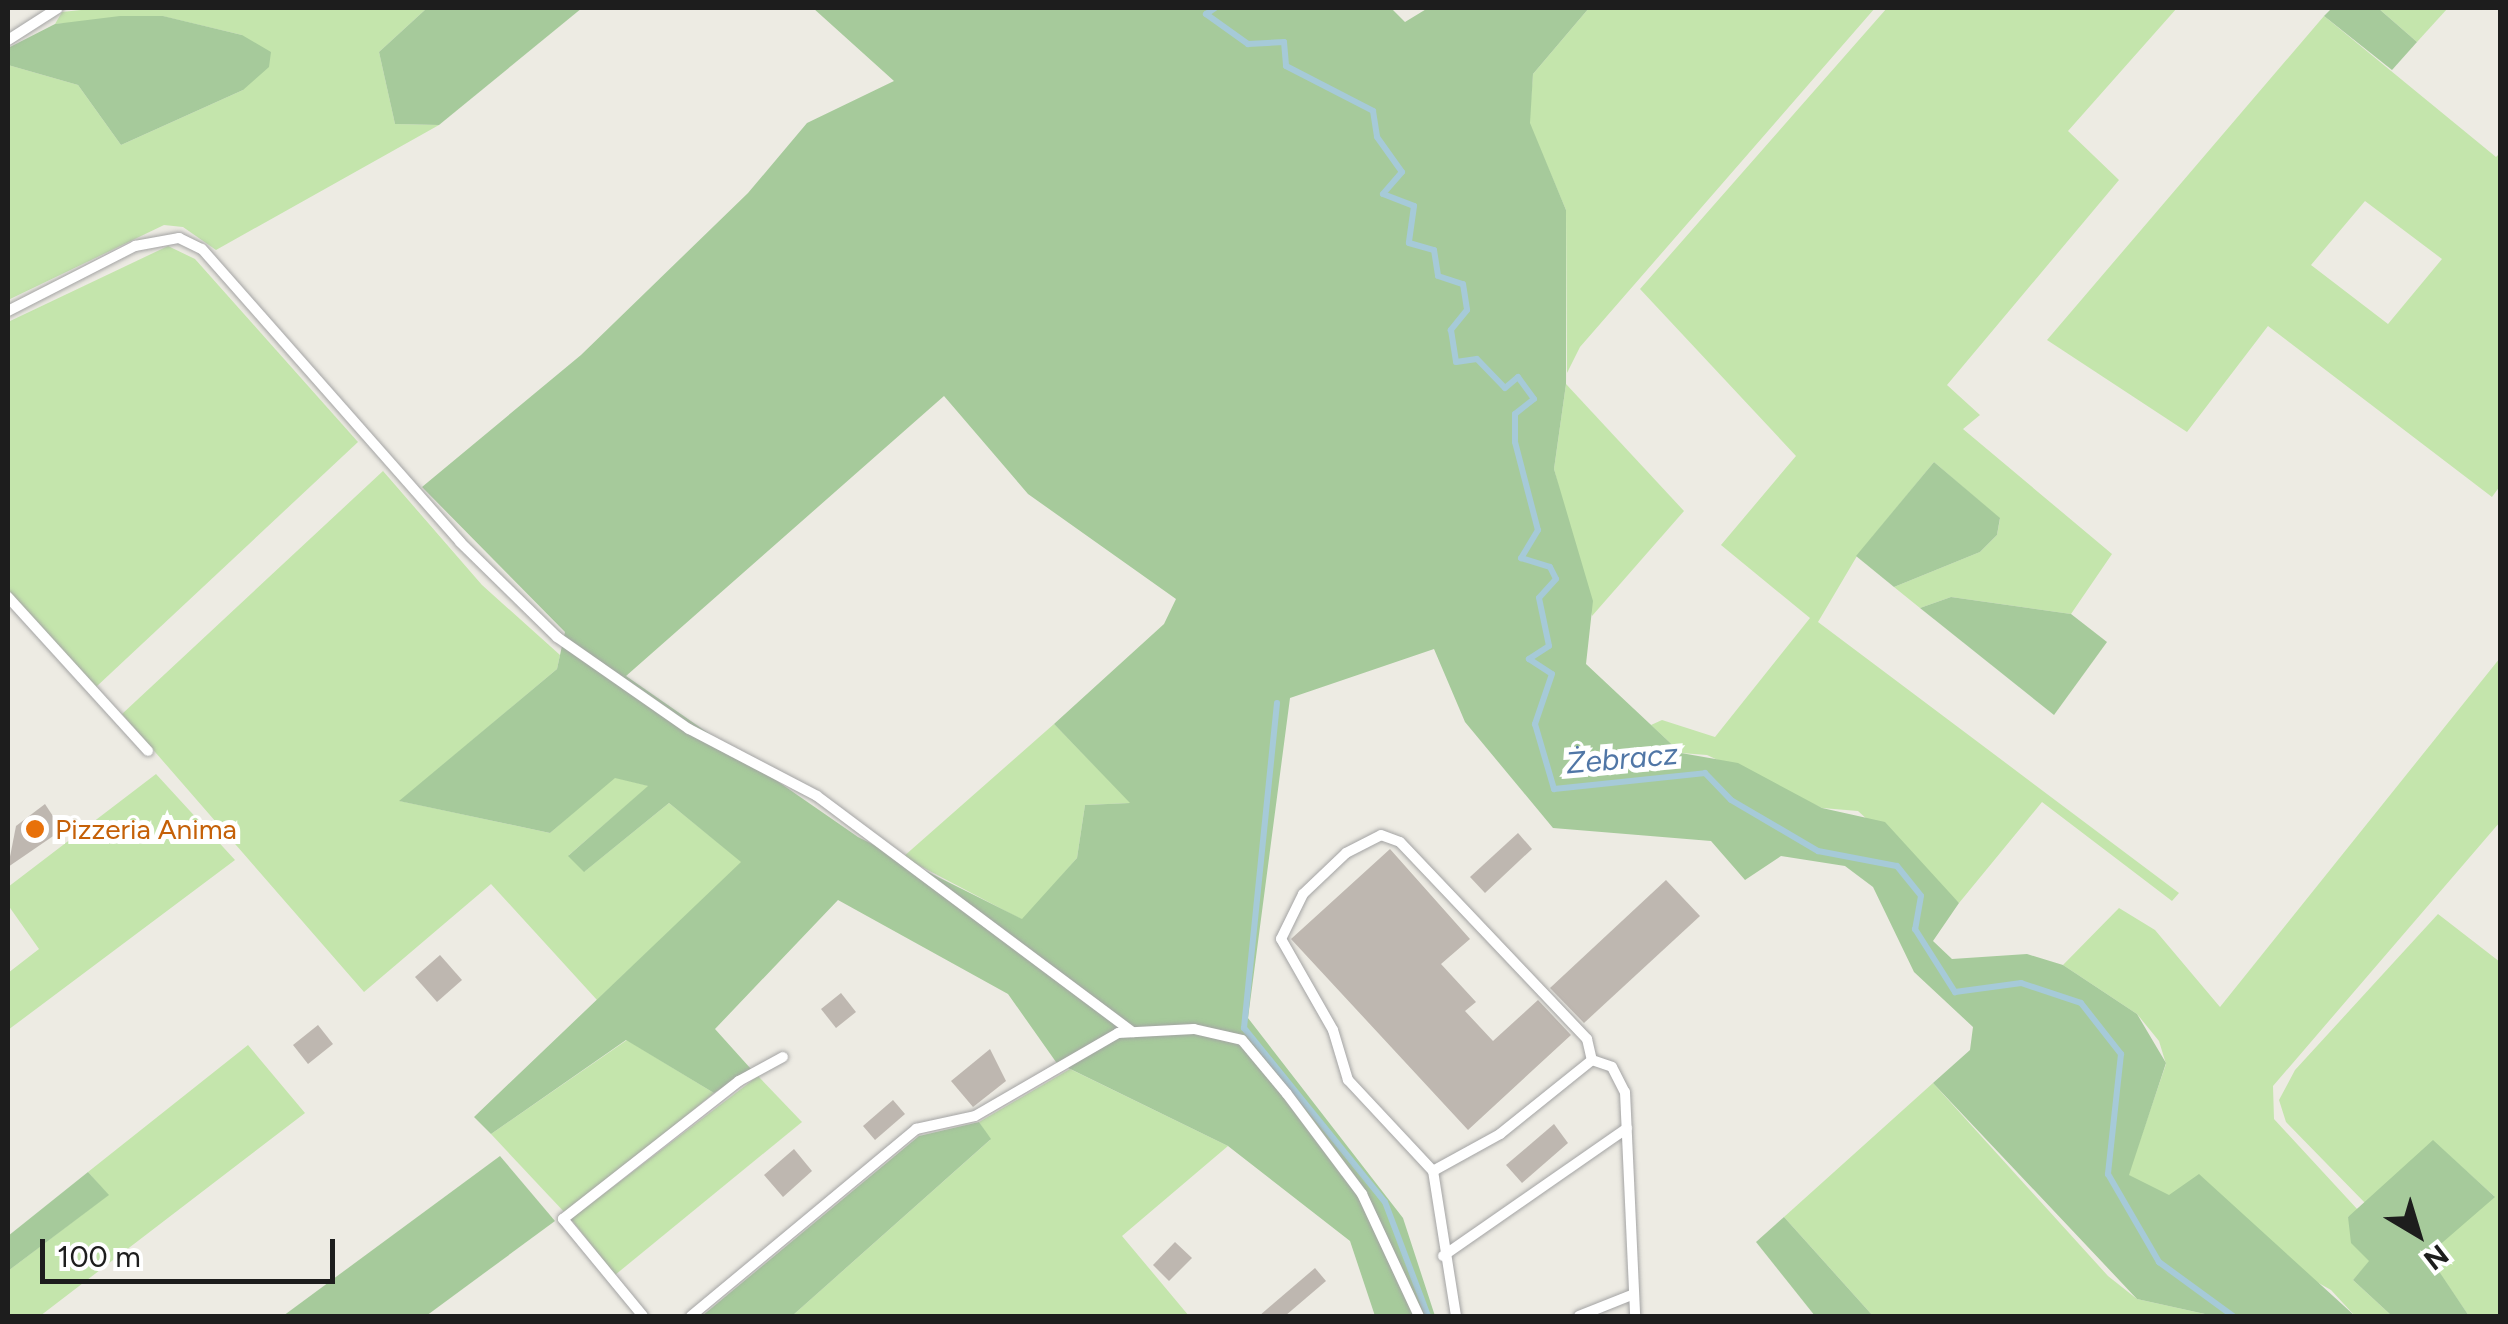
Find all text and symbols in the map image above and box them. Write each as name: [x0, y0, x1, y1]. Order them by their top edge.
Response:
water label: Żebracz: [1565, 736, 1679, 782]
place label: Pizzeria Anima: [55, 812, 237, 846]
marker: Pizzeria Anima: [24, 818, 46, 840]
north arrow: [2368, 1184, 2468, 1284]
scale bar: [45, 1219, 340, 1281]
text: 100 m: [57, 1238, 141, 1275]
text: N: [2417, 1238, 2455, 1278]

